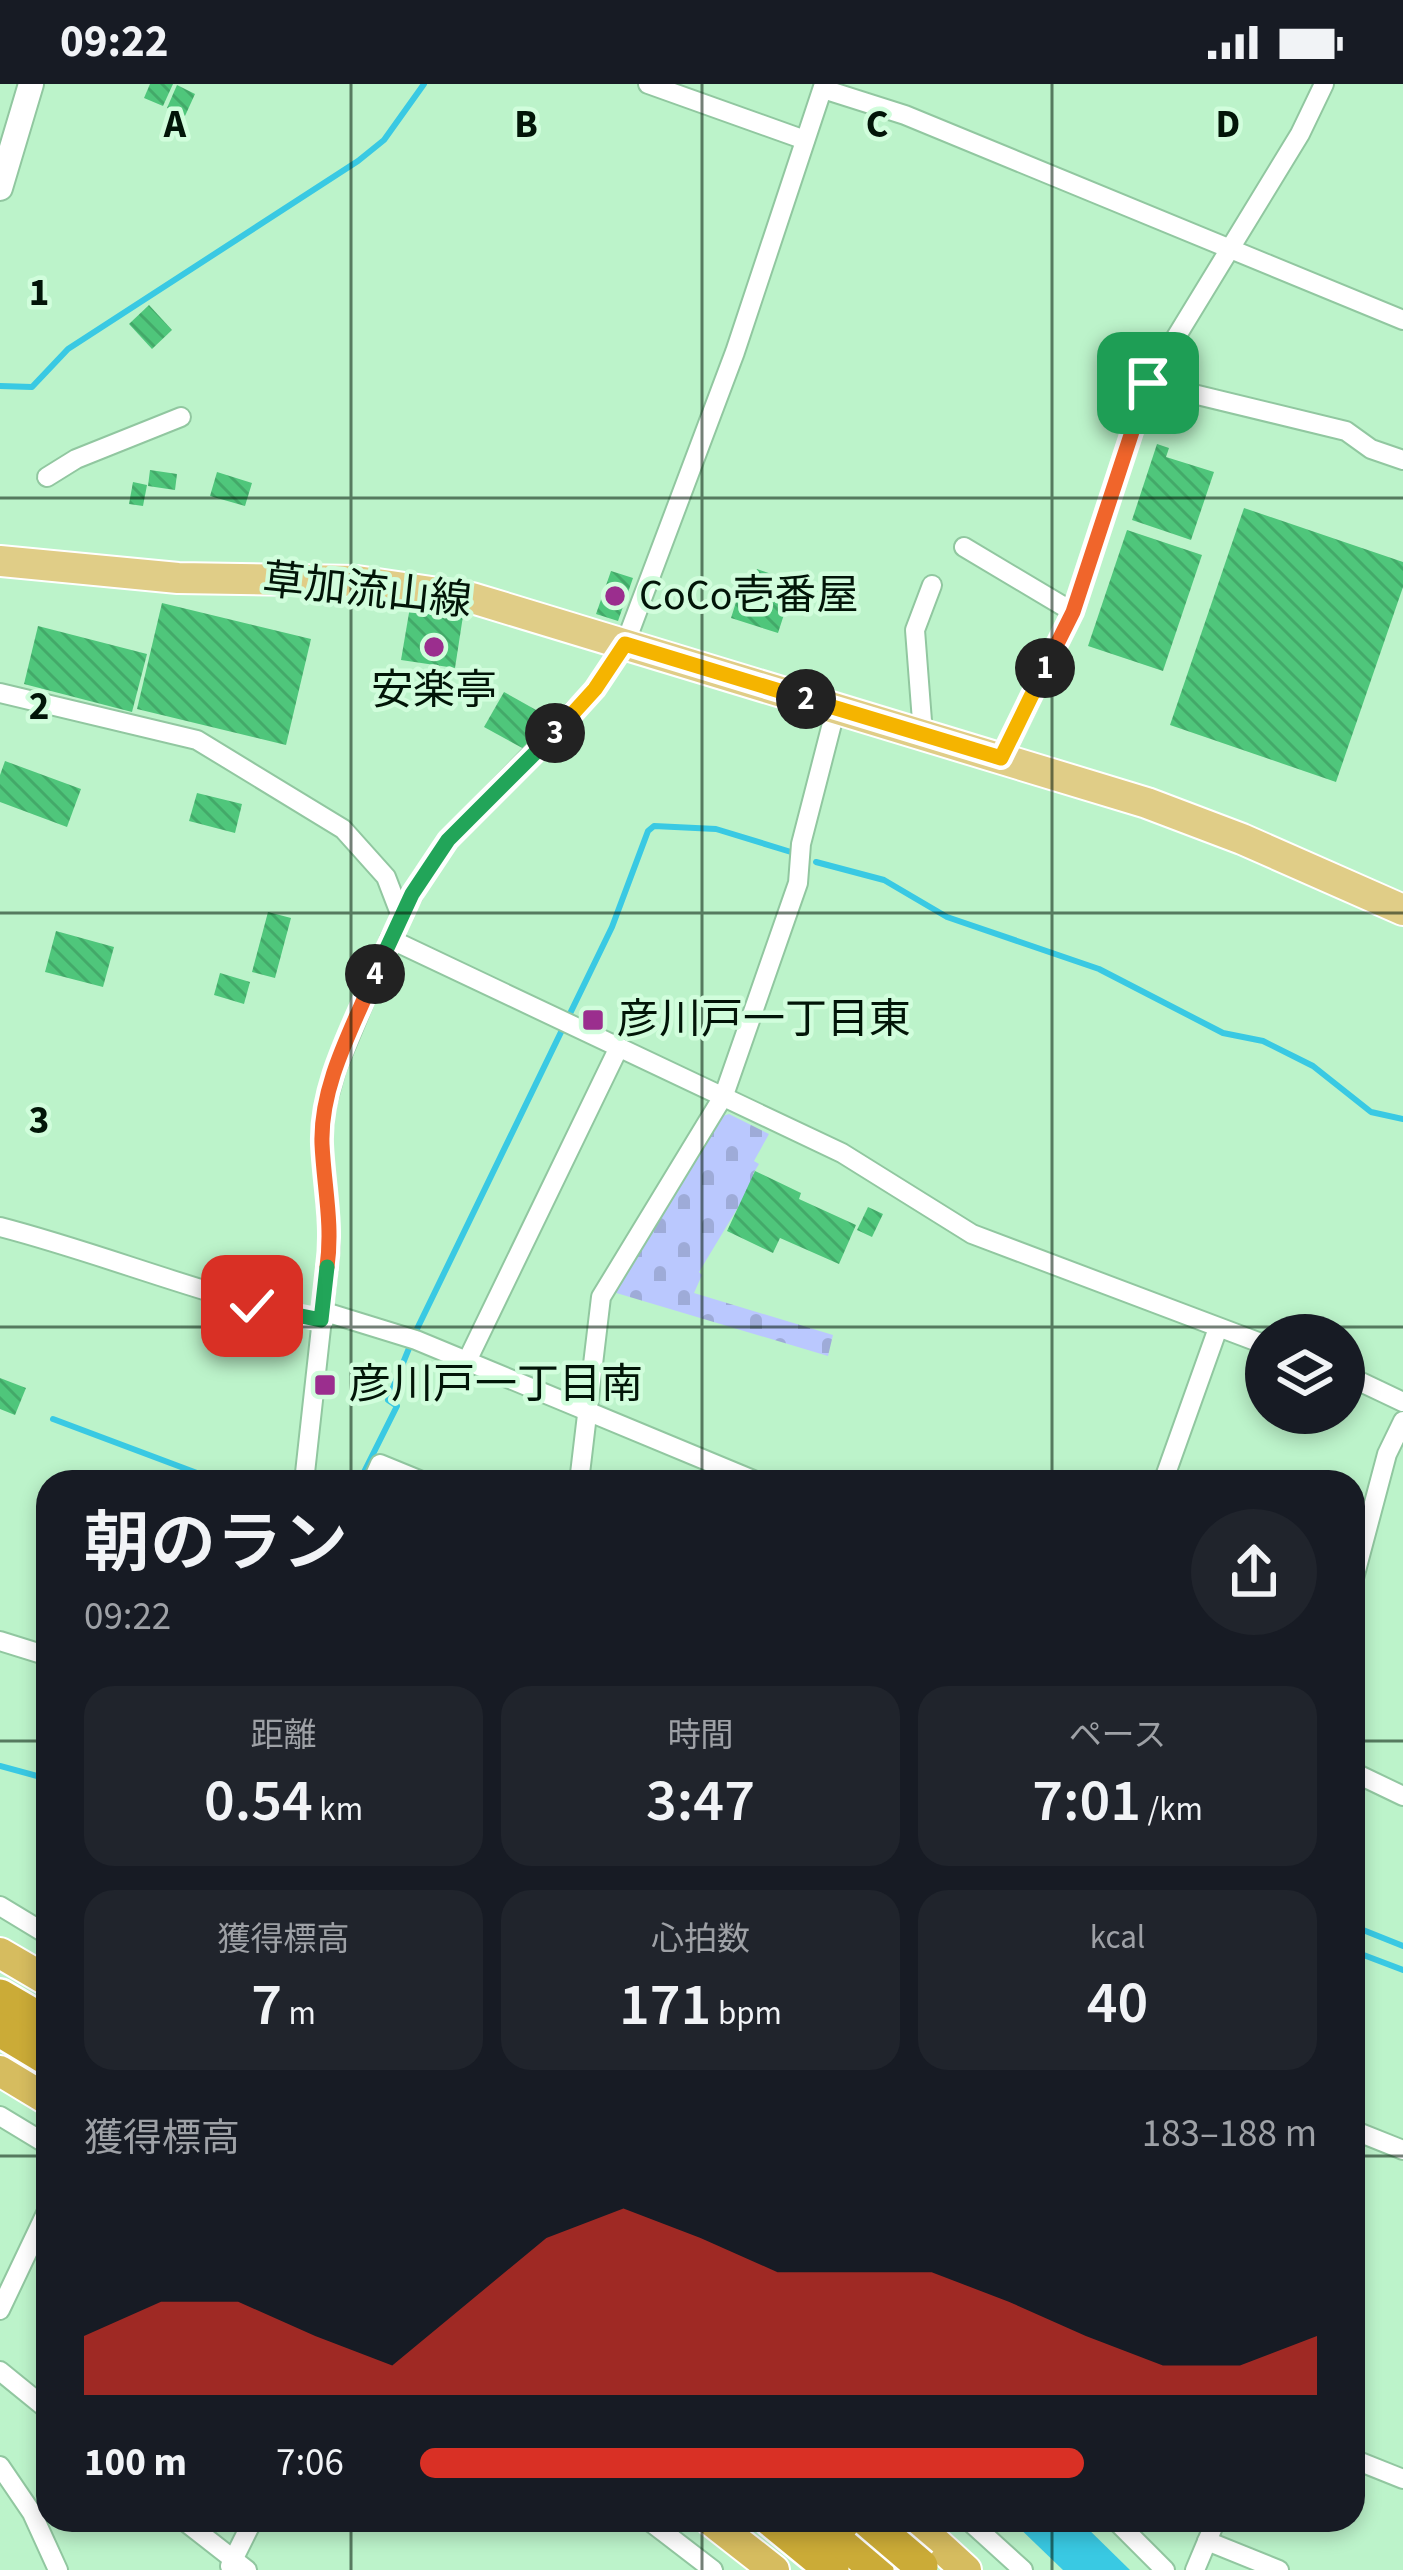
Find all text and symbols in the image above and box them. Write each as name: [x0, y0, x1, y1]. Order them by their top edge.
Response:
text: 09:22: [60, 10, 169, 74]
text: A: [163, 97, 187, 153]
text: B: [514, 97, 538, 153]
text: C: [866, 97, 888, 153]
text: D: [1216, 97, 1240, 153]
text: 1: [29, 265, 49, 321]
pin: [1097, 332, 1199, 434]
icon: arrive: [1115, 350, 1181, 416]
street label: 草加流山線: [259, 550, 475, 632]
place label: CoCo壱番屋: [639, 566, 859, 626]
marker: CoCo壱番屋: [602, 583, 628, 609]
marker: 安楽亭: [421, 634, 447, 660]
pin: 1: [1015, 638, 1075, 698]
text: 1: [1036, 644, 1054, 691]
place label: 安楽亭: [371, 661, 497, 721]
pin: 2: [776, 669, 836, 729]
text: 2: [797, 675, 815, 722]
text: 2: [29, 679, 49, 735]
pin: 3: [525, 703, 585, 763]
text: 3: [546, 709, 564, 756]
pin: 4: [345, 944, 405, 1004]
text: 4: [366, 950, 384, 997]
place label: 彦川戸一丁目東: [617, 990, 911, 1050]
marker: 彦川戸一丁目東: [580, 1007, 606, 1033]
text: 3: [29, 1093, 49, 1149]
pin: [201, 1255, 303, 1357]
icon: check: [219, 1273, 285, 1339]
map controls: [1245, 1314, 1365, 1434]
button: layers: [1245, 1314, 1365, 1434]
place label: 彦川戸一丁目南: [349, 1355, 643, 1415]
marker: 彦川戸一丁目南: [312, 1372, 338, 1398]
text: 朝のラン: [84, 1497, 348, 1591]
button: share: [1191, 1509, 1317, 1635]
text: 09:22: [84, 1589, 171, 1645]
text: 距離: [251, 1712, 317, 1759]
text: 時間: [668, 1712, 734, 1759]
text: ペース: [1069, 1712, 1166, 1759]
text: 0.54: [204, 1759, 313, 1844]
text: 3:47: [646, 1759, 755, 1844]
text: 7:01: [1032, 1759, 1141, 1844]
text: km: [313, 1786, 363, 1833]
text: /km: [1141, 1786, 1203, 1833]
text: kcal: [1090, 1914, 1145, 1961]
text: 獲得標高: [218, 1916, 350, 1963]
text: 心拍数: [651, 1916, 750, 1963]
text: 40: [1087, 1961, 1148, 2046]
text: 7: [251, 1963, 282, 2048]
text: 171: [619, 1963, 711, 2048]
text: m: [282, 1990, 316, 2037]
text: bpm: [711, 1990, 782, 2037]
text: 183–188 m: [1142, 2106, 1317, 2162]
text: 獲得標高: [84, 2111, 240, 2167]
text: 100 m: [84, 2435, 187, 2491]
text: 7:06: [276, 2435, 344, 2491]

